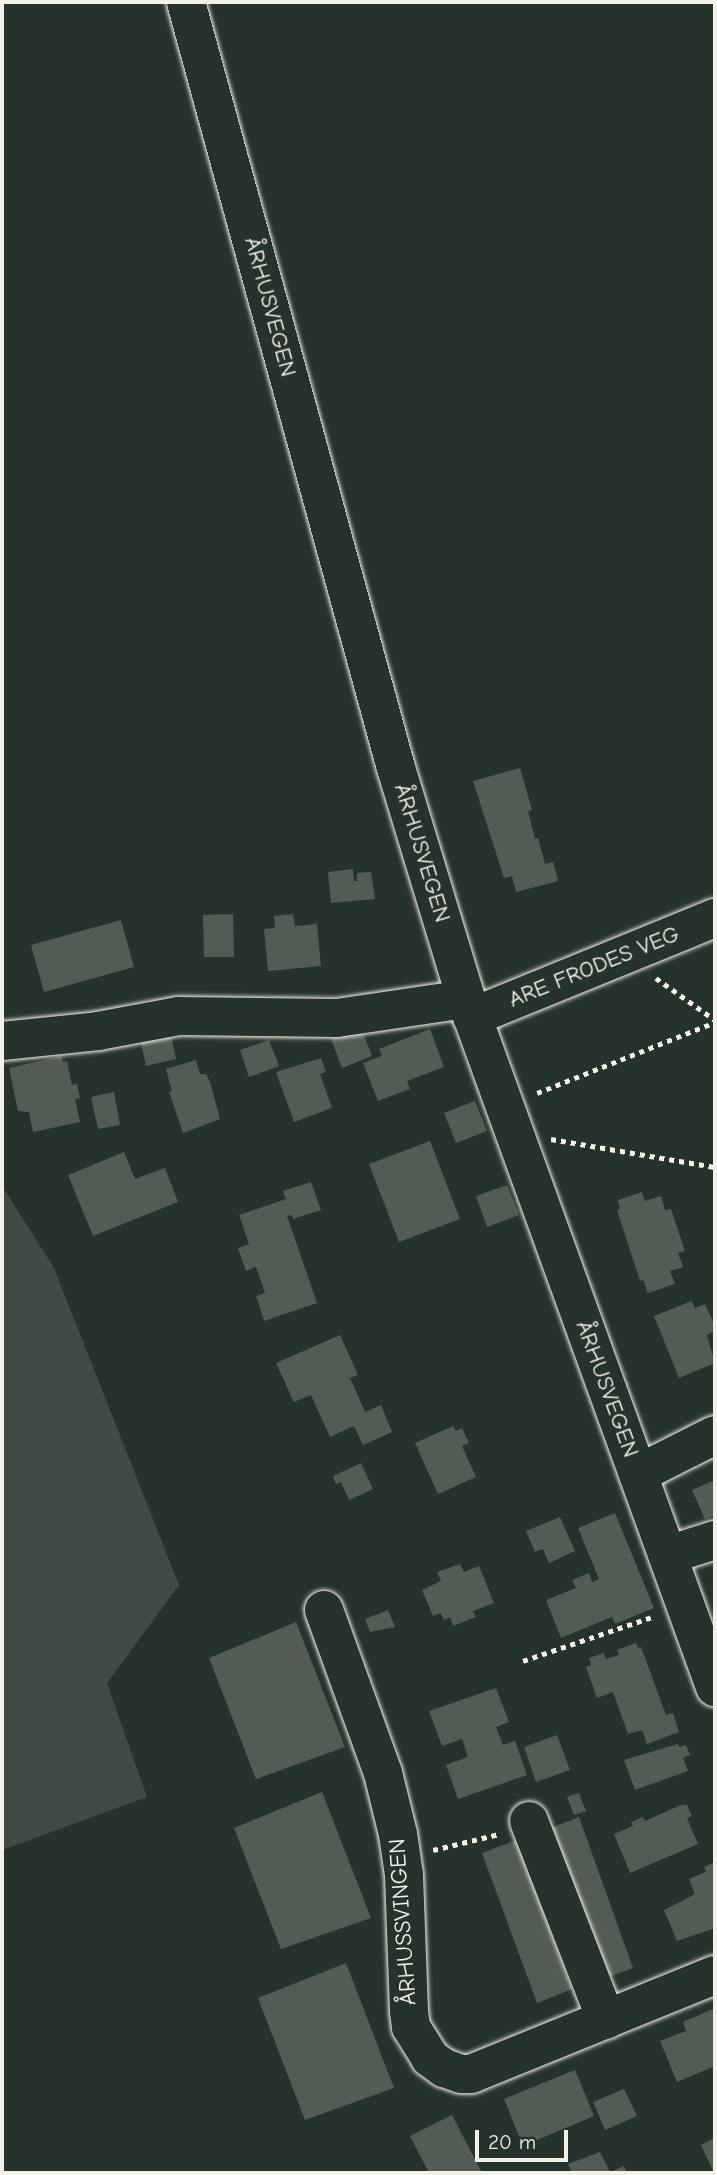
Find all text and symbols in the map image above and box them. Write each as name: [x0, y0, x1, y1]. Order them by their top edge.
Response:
street label: ÅRHUSVEGEN: [238, 234, 302, 380]
street label: ÅRHUSVEGEN: [388, 780, 456, 926]
street label: ARE FRODES VEG: [505, 920, 683, 1014]
street label: ÅRHUSVEGEN: [569, 1317, 645, 1461]
street label: ÅRHUSSVINGEN: [383, 1838, 423, 2006]
scale bar: [479, 2116, 572, 2160]
text: 20 m: [488, 2130, 536, 2154]

